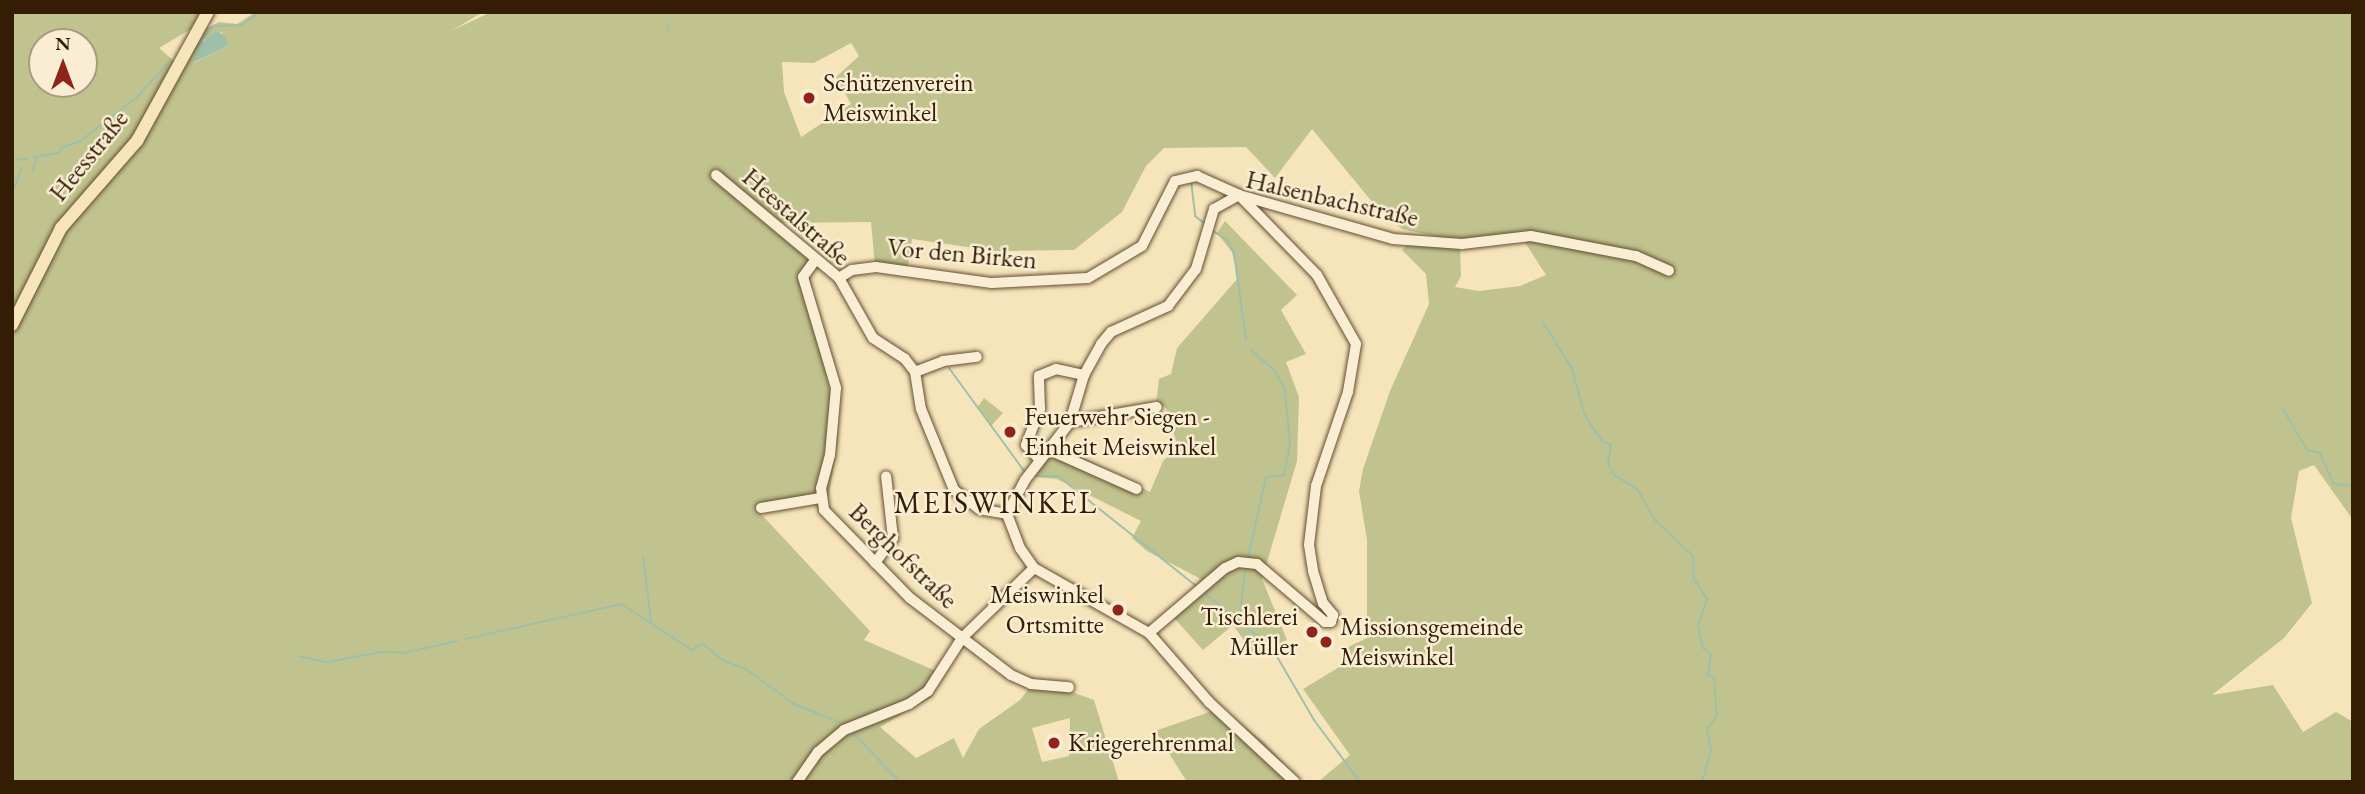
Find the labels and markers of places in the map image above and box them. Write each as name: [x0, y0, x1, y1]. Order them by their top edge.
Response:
place label: Schützenverein Meiswinkel: [823, 67, 974, 128]
marker: Schützenverein Meiswinkel: [801, 90, 817, 106]
place label: Feuerwehr Siegen - Einheit Meiswinkel: [1024, 401, 1216, 462]
marker: Feuerwehr Siegen - Einheit Meiswinkel: [1002, 424, 1018, 440]
place label: Meiswinkel Ortsmitte: [990, 579, 1104, 640]
place label: Tischlerei Müller: [1200, 601, 1298, 662]
marker: Meiswinkel Ortsmitte: [1110, 602, 1126, 618]
place label: Missionsgemeinde Meiswinkel: [1340, 611, 1523, 672]
marker: Tischlerei Müller: [1304, 624, 1320, 640]
marker: Missionsgemeinde Meiswinkel: [1318, 634, 1334, 650]
place label: Kriegerehrenmal: [1068, 727, 1234, 759]
marker: Kriegerehrenmal: [1046, 735, 1062, 751]

